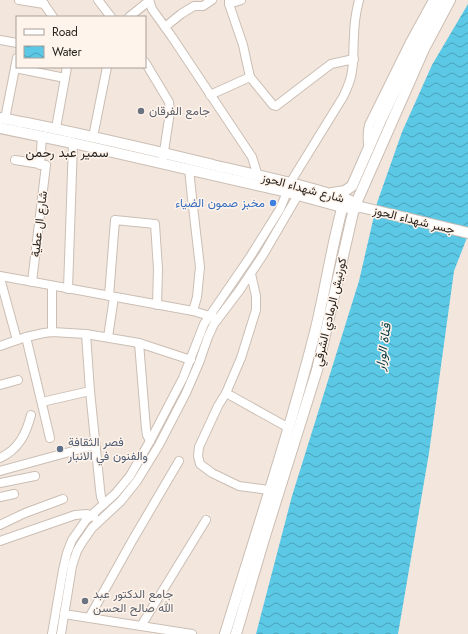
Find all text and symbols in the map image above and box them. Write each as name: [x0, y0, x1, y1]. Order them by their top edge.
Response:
legend: [16, 16, 146, 68]
text: Road: [52, 23, 78, 41]
text: Water: [52, 43, 83, 61]
place label: جامع الفرقان: [149, 102, 210, 120]
marker: جامع الفرقان: [136, 106, 146, 116]
district label: سمير عبد رحمن: [26, 143, 108, 162]
street label: شارع شهداء الحوز: [259, 168, 346, 208]
street label: شارع ال عطية: [26, 190, 52, 258]
place label: مخبز صمون الضياء: [175, 194, 265, 212]
marker: مخبز صمون الضياء: [268, 198, 278, 208]
street label: جسر شهداء الحوز: [370, 201, 457, 239]
street label: كورنيش الرمادي الشرقي: [309, 256, 352, 368]
water label: قناة الورار: [370, 321, 396, 373]
place label: فصر الثقافة والفنون في الانبار: [67, 433, 148, 466]
marker: فصر الثقافة والفنون في الانبار: [55, 444, 65, 454]
place label: جامع الدكتور عبد الله صالح الحسن: [93, 585, 173, 617]
marker: جامع الدكتور عبد الله صالح الحسن: [80, 596, 90, 606]

